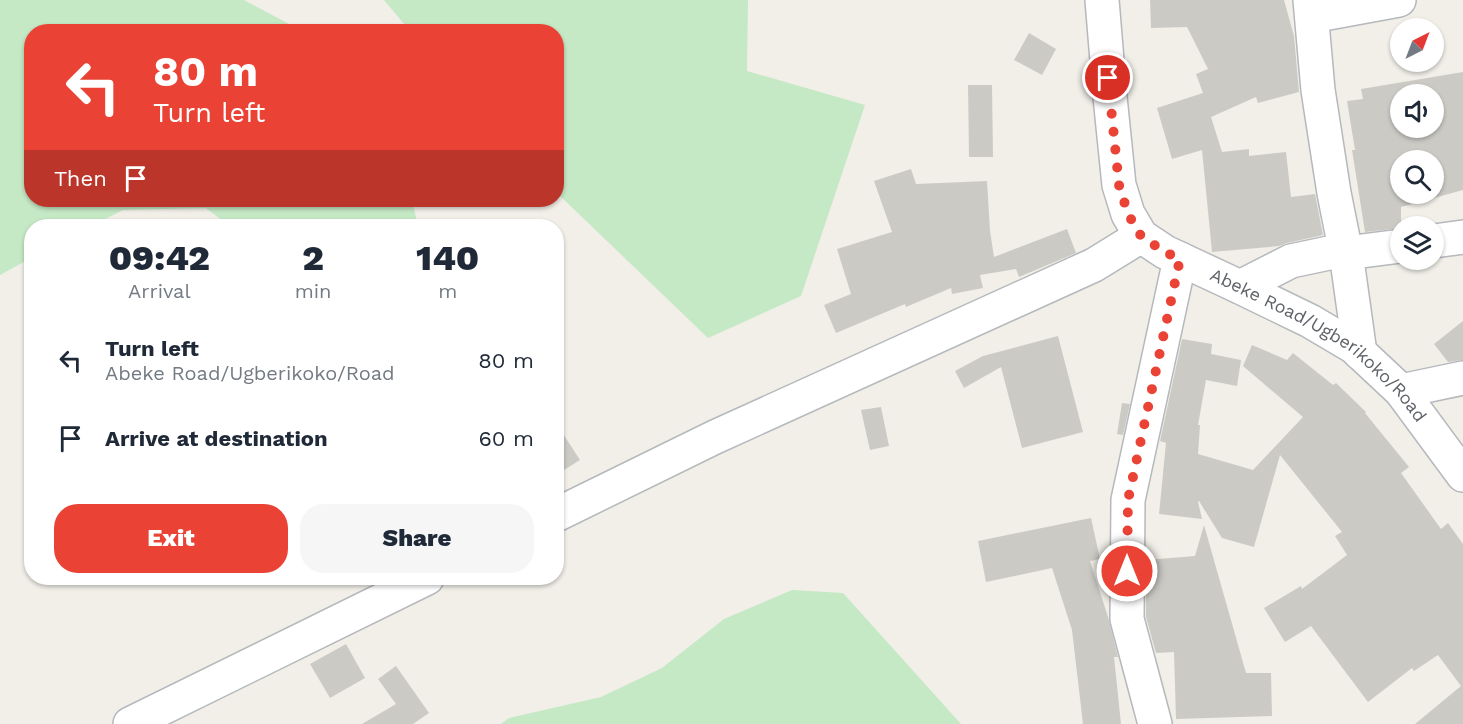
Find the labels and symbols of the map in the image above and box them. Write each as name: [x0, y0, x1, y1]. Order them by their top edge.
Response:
north arrow: [1390, 18, 1444, 72]
pin: [1082, 52, 1133, 103]
street label: Abeke Road/Ugberikoko/Road: [1207, 264, 1431, 426]
position arrow: [1095, 539, 1159, 603]

